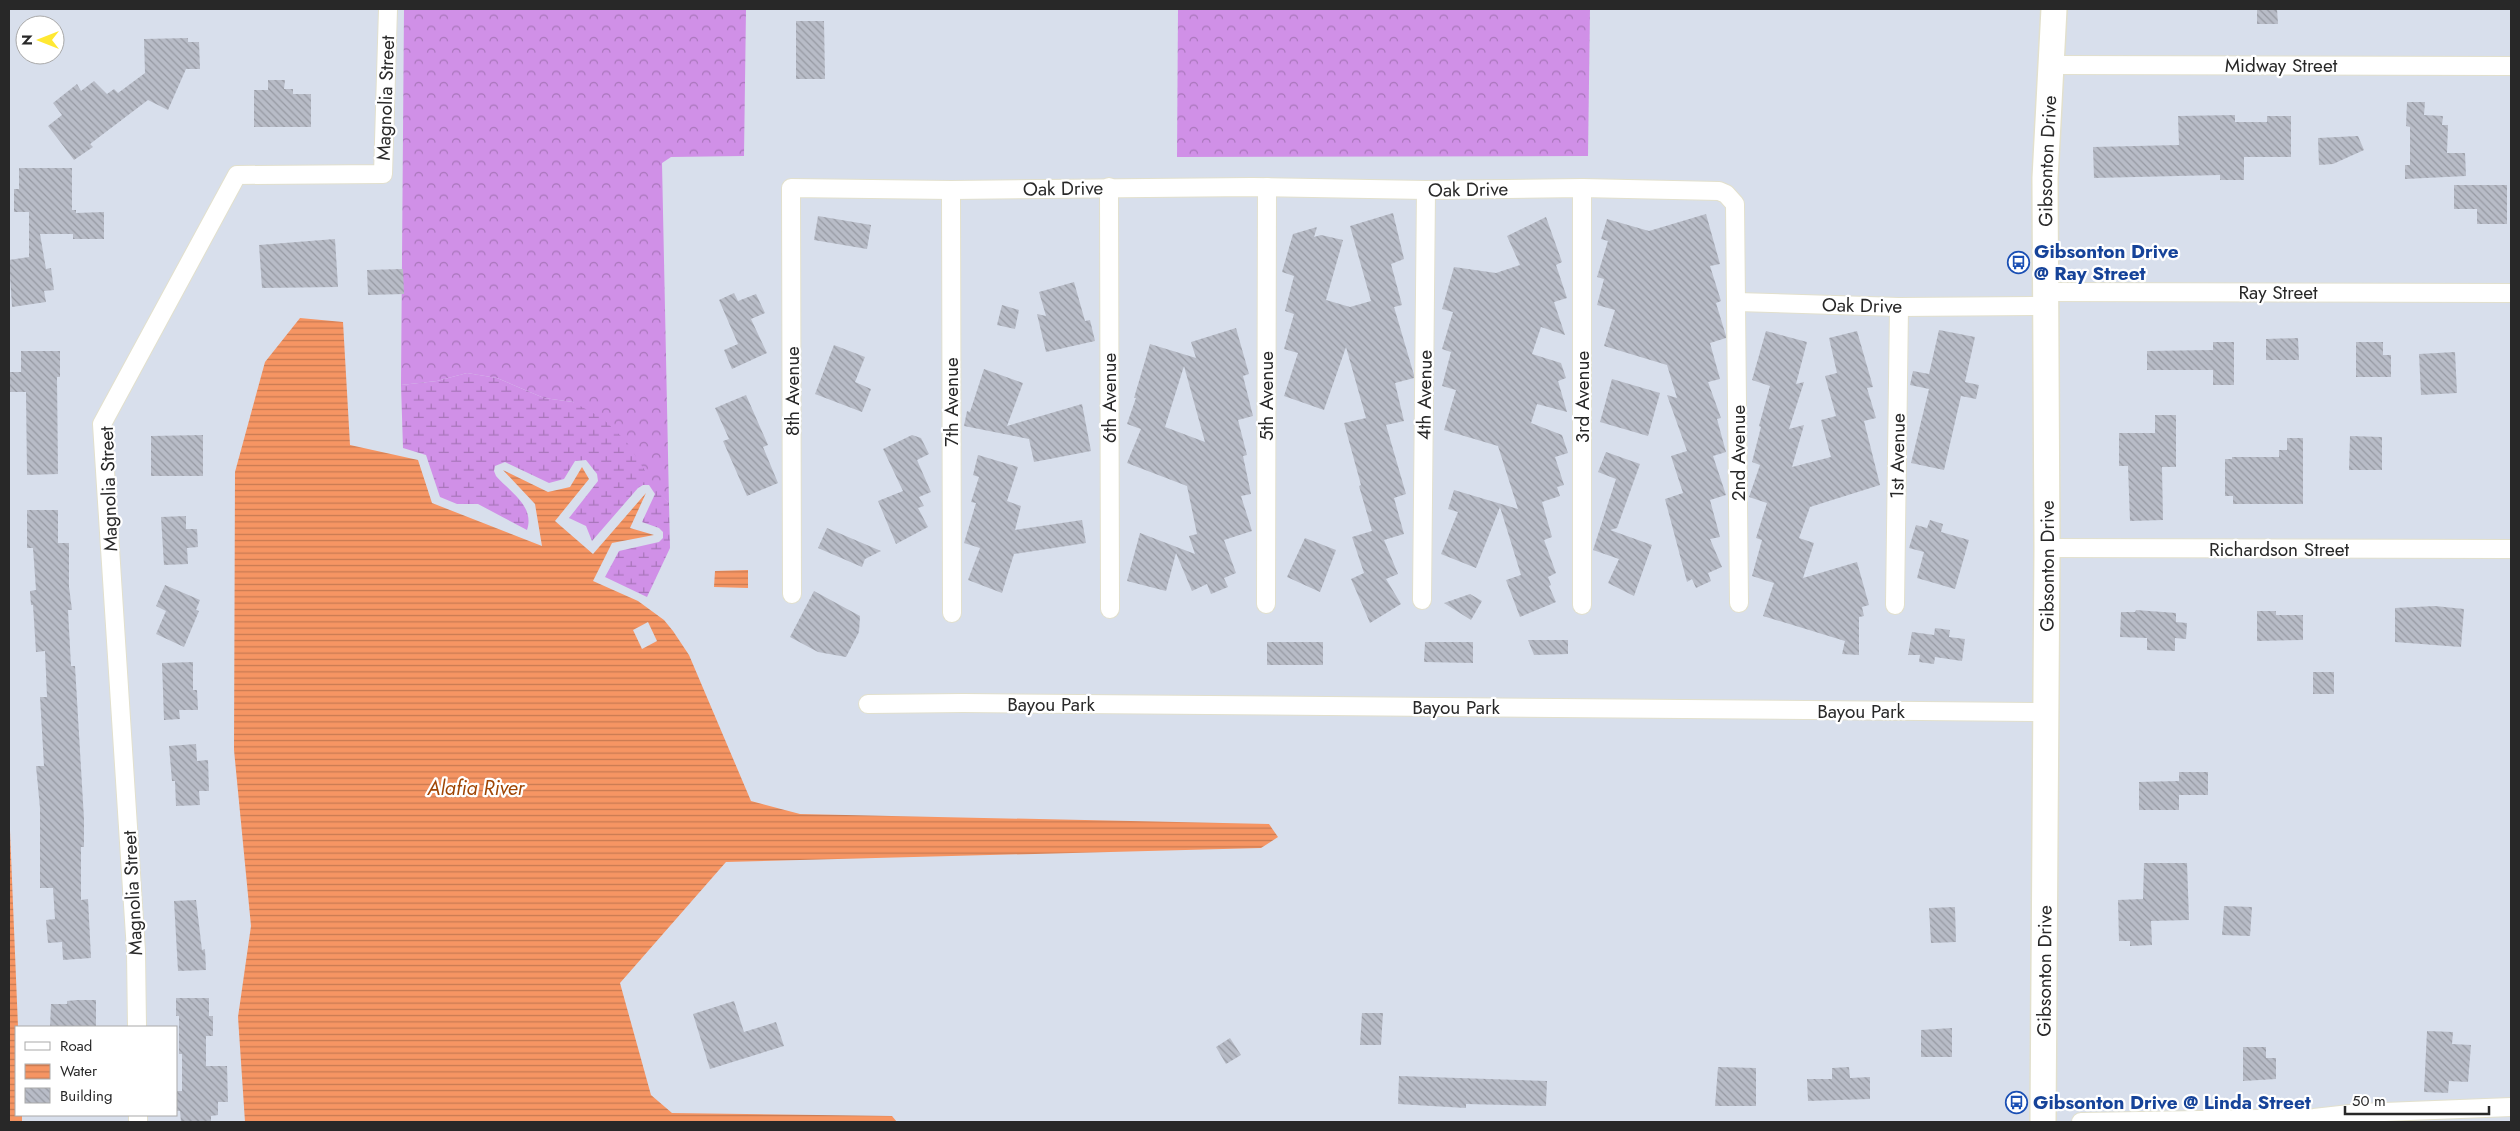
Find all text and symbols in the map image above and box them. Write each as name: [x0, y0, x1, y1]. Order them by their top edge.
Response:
north arrow: [15, 15, 65, 65]
text: N: [17, 34, 37, 46]
street label: Magnolia Street: [370, 35, 401, 161]
street label: Midway Street: [2225, 52, 2338, 79]
street label: Gibsonton Drive: [2032, 95, 2063, 227]
street label: Oak Drive: [1023, 174, 1104, 203]
street label: Oak Drive: [1428, 175, 1509, 204]
place label: Gibsonton Drive @ Ray Street: [2034, 238, 2179, 287]
bus stop icon: Gibsonton Drive @ Ray Street: [2006, 250, 2030, 274]
street label: Ray Street: [2238, 279, 2318, 306]
street label: Oak Drive: [1822, 291, 1903, 320]
street label: 8th Avenue: [779, 346, 806, 436]
street label: 4th Avenue: [1410, 349, 1439, 440]
street label: 3rd Avenue: [1569, 350, 1596, 443]
street label: 5th Avenue: [1253, 351, 1280, 441]
street label: 6th Avenue: [1096, 353, 1123, 443]
street label: 7th Avenue: [938, 357, 965, 447]
street label: 2nd Avenue: [1725, 405, 1752, 501]
street label: 1st Avenue: [1883, 413, 1912, 499]
street label: Magnolia Street: [93, 426, 124, 552]
street label: Gibsonton Drive: [2033, 500, 2061, 632]
street label: Richardson Street: [2209, 536, 2350, 563]
street label: Bayou Park: [1007, 691, 1095, 718]
street label: Bayou Park: [1412, 694, 1500, 721]
street label: Bayou Park: [1817, 698, 1905, 725]
water label: Alafia River: [427, 774, 526, 803]
street label: Magnolia Street: [116, 829, 149, 956]
street label: Gibsonton Drive: [2031, 905, 2059, 1037]
legend: [15, 1026, 178, 1116]
text: Road: [60, 1035, 92, 1057]
text: Water: [60, 1060, 98, 1082]
scale bar: [2345, 1084, 2489, 1116]
text: Building: [60, 1085, 112, 1107]
place label: Gibsonton Drive @ Linda Street: [2033, 1089, 2311, 1116]
bus stop icon: Gibsonton Drive @ Linda Street: [2005, 1090, 2029, 1114]
text: 50 m: [2352, 1090, 2386, 1112]

